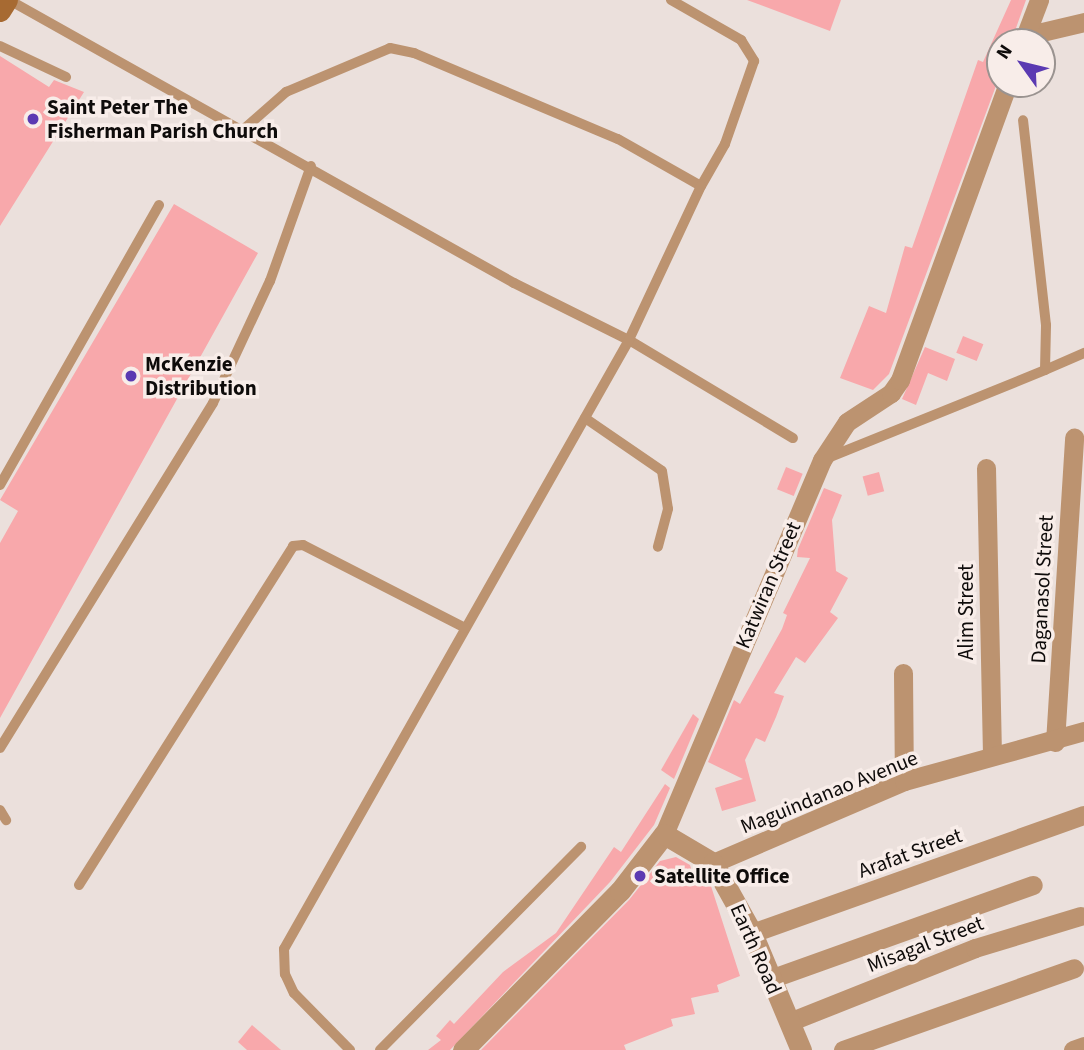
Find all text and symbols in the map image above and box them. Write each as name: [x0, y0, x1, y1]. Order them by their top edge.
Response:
north arrow: [986, 28, 1056, 98]
text: N: [990, 39, 1020, 65]
place label: Saint Peter The Fisherman Parish Church: [47, 94, 278, 144]
marker: Saint Peter The Fisherman Parish Church: [25, 111, 41, 127]
place label: McKenzie Distribution: [145, 351, 257, 401]
marker: McKenzie Distribution: [123, 368, 139, 384]
street label: Daganasol Street: [1026, 514, 1058, 664]
street label: Katwiran Street: [730, 518, 806, 652]
street label: Alim Street: [953, 564, 979, 660]
street label: Maguindanao Avenue: [737, 745, 921, 839]
street label: Arafat Street: [855, 823, 965, 883]
place label: Satellite Office: [654, 863, 790, 889]
marker: Satellite Office: [632, 868, 648, 884]
street label: Earth Road: [725, 900, 787, 998]
street label: Misagal Street: [863, 910, 987, 978]

